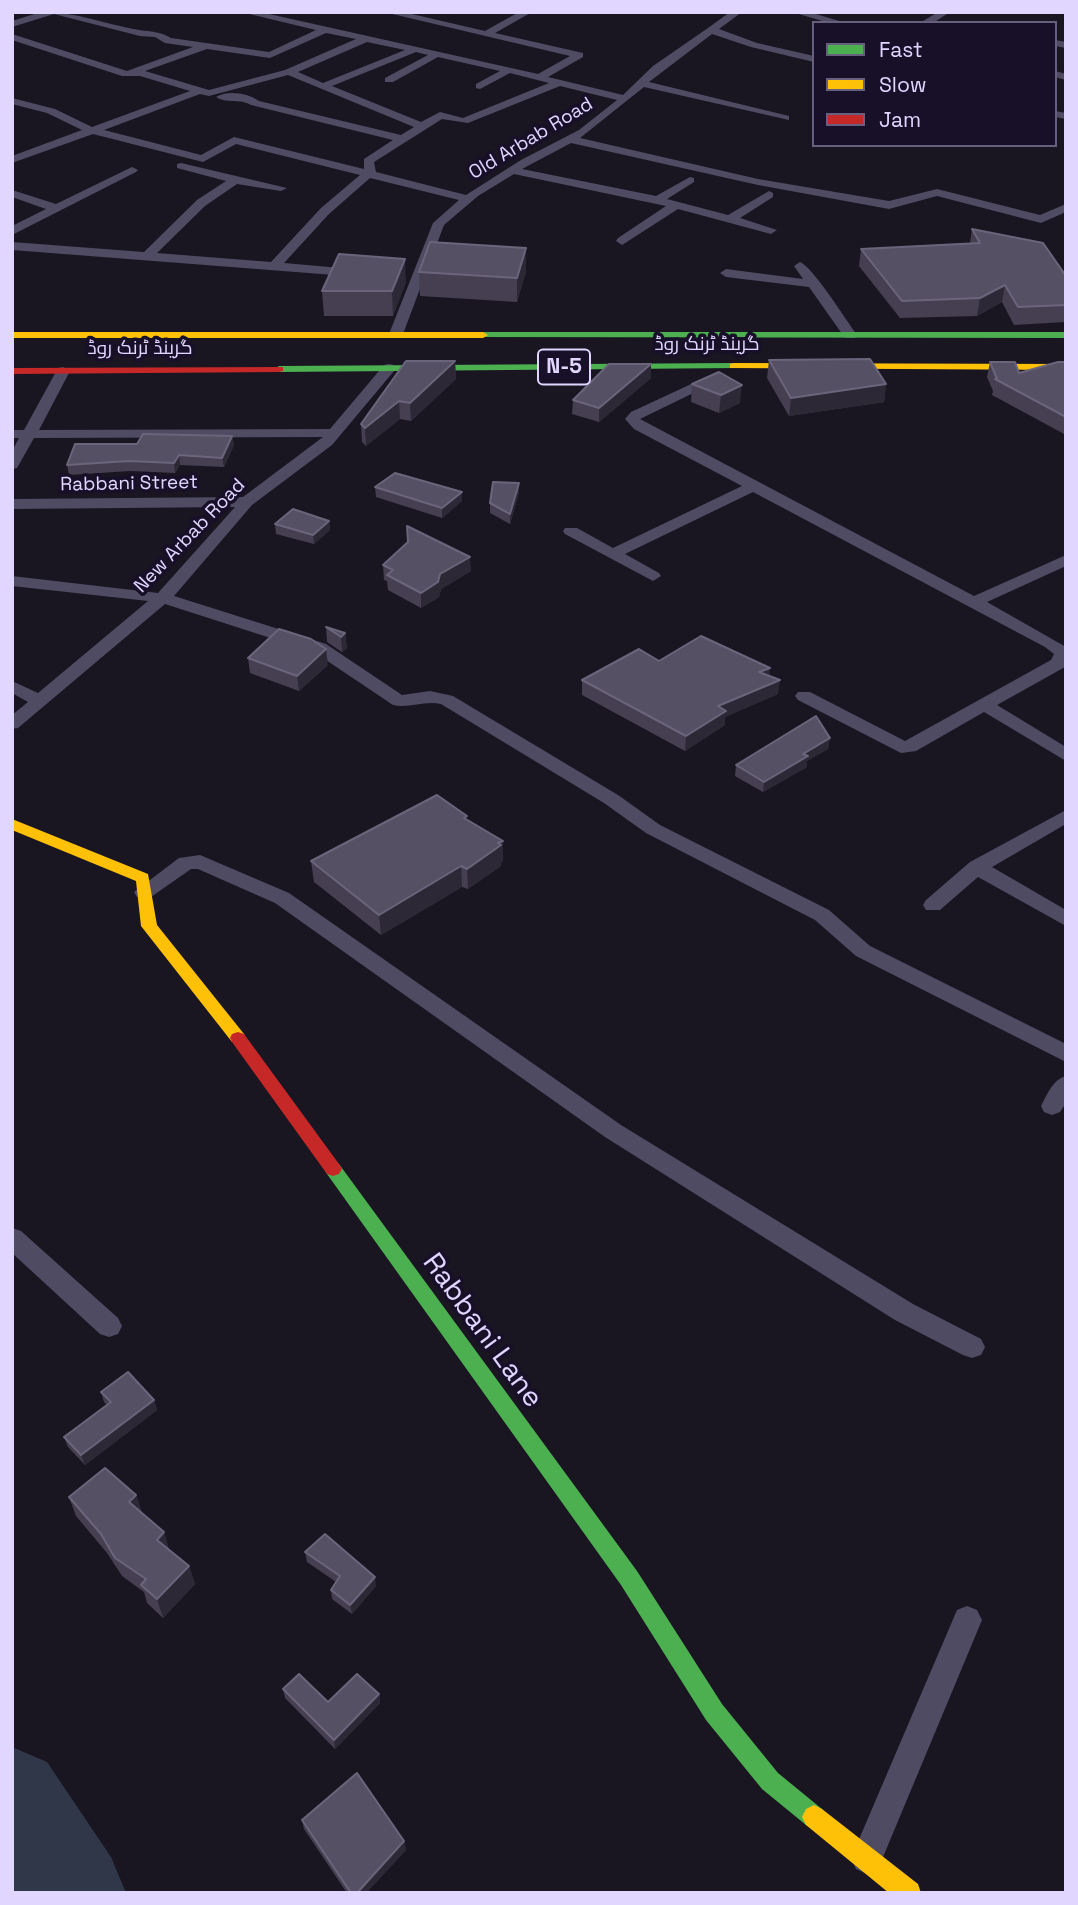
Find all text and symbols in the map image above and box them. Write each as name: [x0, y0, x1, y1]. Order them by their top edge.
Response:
legend: [812, 21, 1057, 147]
text: Fast: [879, 36, 923, 63]
text: Slow: [879, 71, 927, 98]
street label: Old Arbab Road: [465, 93, 597, 185]
text: Jam: [879, 106, 921, 133]
street label: گرینڈ ٹرنک روڈ: [654, 334, 760, 356]
street label: گرینڈ ٹرنک روڈ: [87, 338, 193, 360]
road number: N-5: [538, 350, 590, 384]
street label: Rabbani Street: [60, 471, 198, 497]
street label: New Arbab Road: [130, 474, 250, 598]
street label: Rabbani Lane: [415, 1247, 549, 1415]

